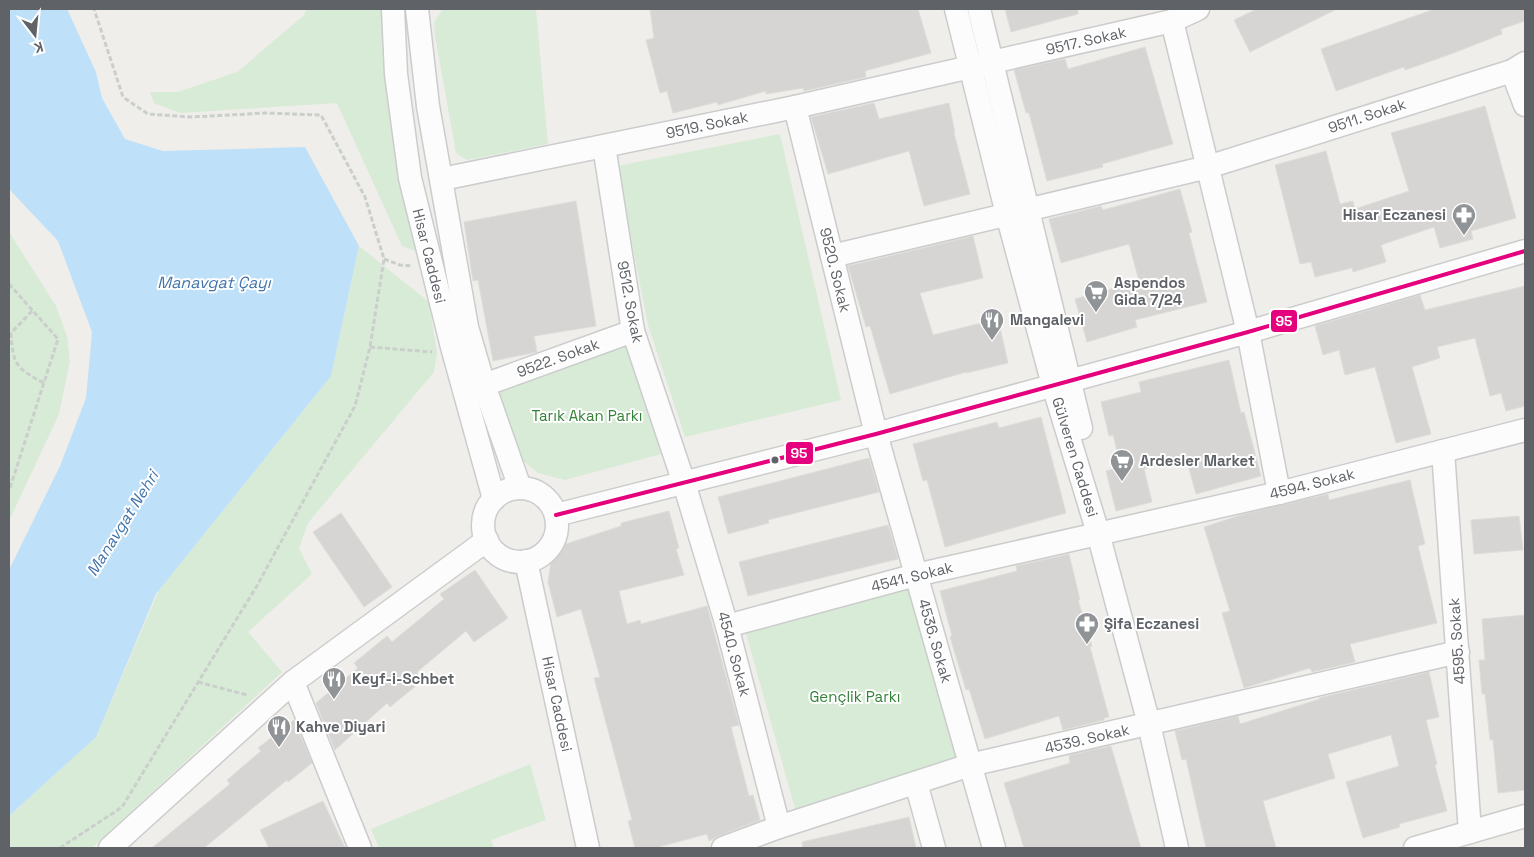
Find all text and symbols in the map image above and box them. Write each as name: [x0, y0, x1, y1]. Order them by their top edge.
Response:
north arrow: [10, 10, 60, 60]
street label: 9517. Sokak: [1044, 22, 1128, 59]
text: K: [32, 38, 45, 57]
street label: 9511. Sokak: [1326, 94, 1408, 137]
street label: 9519. Sokak: [664, 107, 750, 142]
pharmacy icon: Hisar Eczanesi: [1451, 202, 1477, 236]
place label: Hisar Eczanesi: [1343, 205, 1446, 224]
street label: Hisar Caddesi: [408, 206, 450, 305]
street label: 9520. Sokak: [816, 226, 855, 314]
street label: 9512. Sokak: [613, 259, 648, 345]
water label: Manavgat Çayı: [157, 272, 272, 293]
place label: Aspendos Gida 7/24: [1114, 273, 1186, 309]
supermarket icon: Aspendos Gida 7/24: [1083, 279, 1109, 313]
restaurant icon: Mangalevi: [979, 307, 1005, 341]
line badge: 95: [1270, 309, 1298, 333]
place label: Mangalevi: [1010, 310, 1084, 329]
text: 95: [1275, 312, 1293, 330]
street label: 9522. Sokak: [514, 334, 602, 381]
street label: Gülveren Caddesi: [1048, 395, 1103, 519]
park label: Tarık Akan Parkı: [531, 406, 643, 425]
line badge: 95: [785, 441, 814, 465]
text: 95: [790, 444, 808, 462]
supermarket icon: Ardesler Market: [1109, 448, 1135, 482]
place label: Ardesler Market: [1140, 451, 1255, 470]
unlabelled marker: [770, 455, 780, 465]
street label: 4594. Sokak: [1267, 464, 1356, 503]
water label: Manavgat Nehri: [82, 465, 164, 580]
street label: 4541. Sokak: [869, 557, 955, 596]
street label: 4536. Sokak: [914, 597, 957, 685]
street label: 4595. Sokak: [1444, 597, 1469, 685]
street label: 4540. Sokak: [714, 609, 755, 699]
pharmacy icon: Şifa Eczanesi: [1074, 611, 1100, 645]
place label: Şifa Eczanesi: [1104, 614, 1199, 633]
street label: Hisar Caddesi: [538, 654, 577, 753]
restaurant icon: Keyf-i-Schbet: [321, 666, 347, 700]
place label: Keyf-i-Schbet: [352, 669, 455, 688]
park label: Gençlik Parkı: [809, 687, 901, 706]
restaurant icon: Kahve Diyari: [266, 714, 292, 748]
place label: Kahve Diyari: [296, 717, 385, 736]
street label: 4539. Sokak: [1043, 720, 1131, 758]

